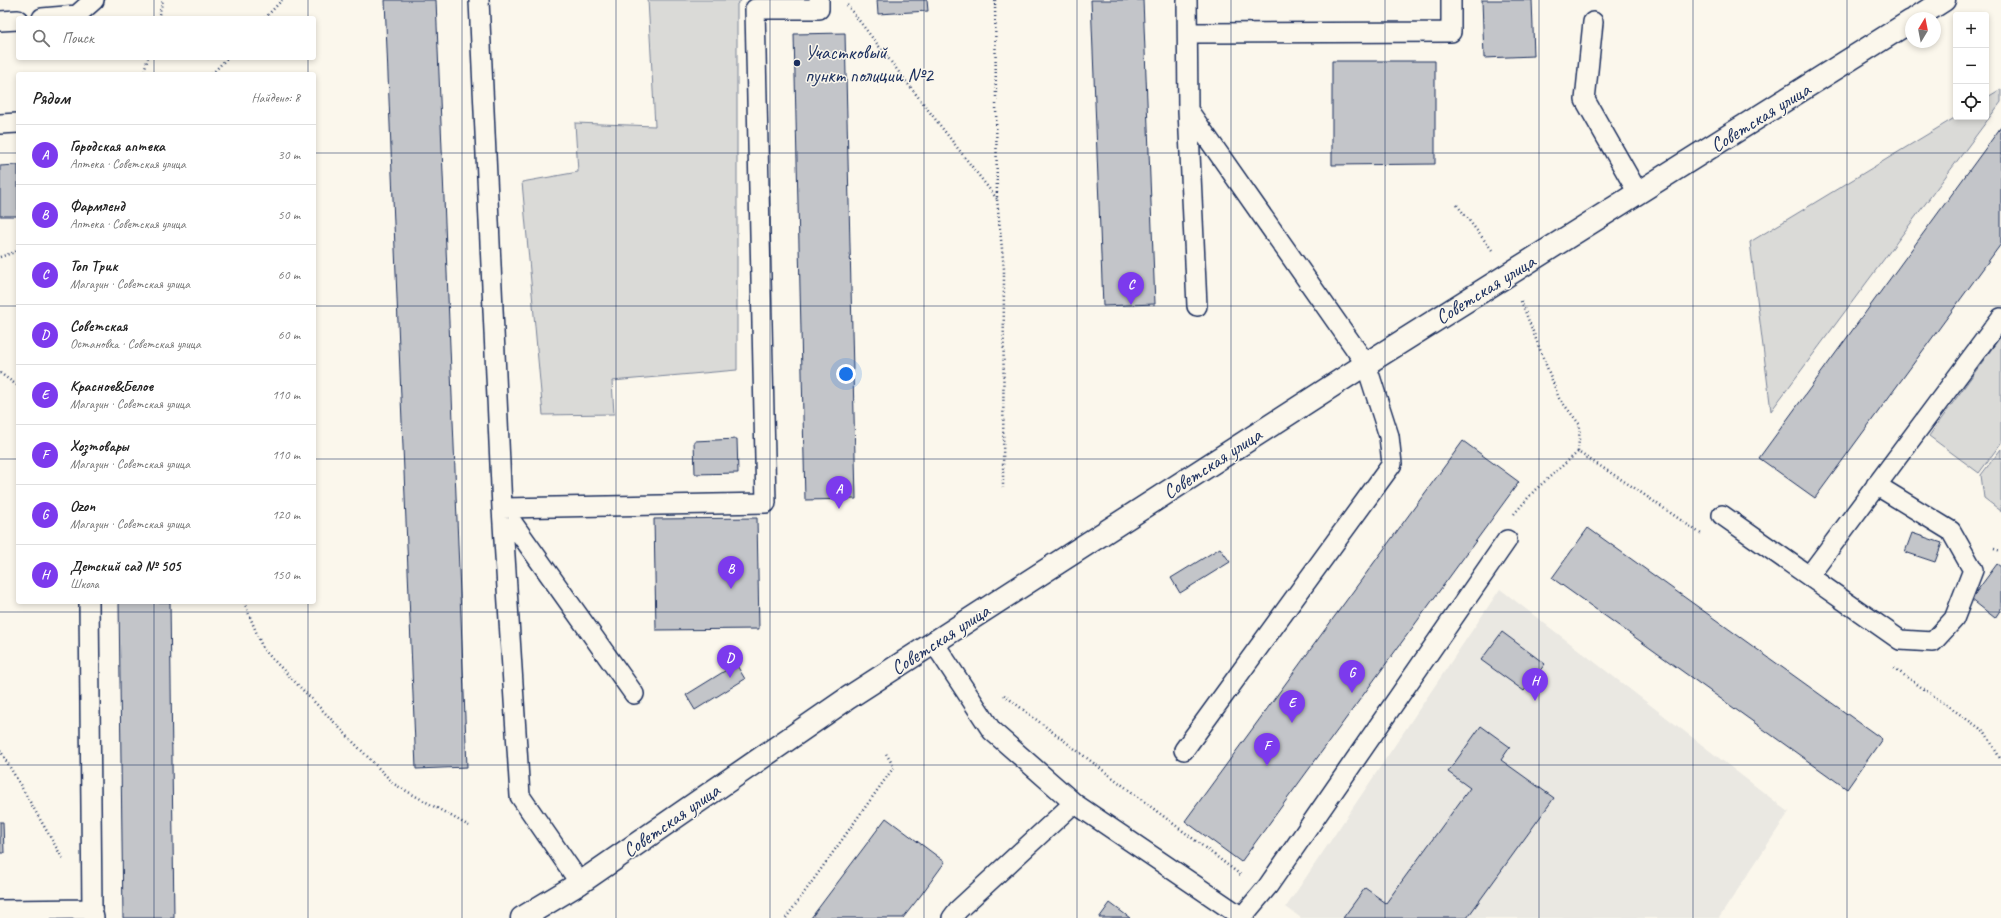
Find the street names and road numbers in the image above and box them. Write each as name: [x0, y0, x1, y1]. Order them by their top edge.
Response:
street label: Советская улица: [1706, 76, 1816, 158]
street label: Советская улица: [1431, 248, 1541, 330]
street label: Советская улица: [1158, 422, 1267, 505]
street label: Советская улица: [886, 598, 995, 681]
street label: Советская улица: [618, 777, 726, 863]

